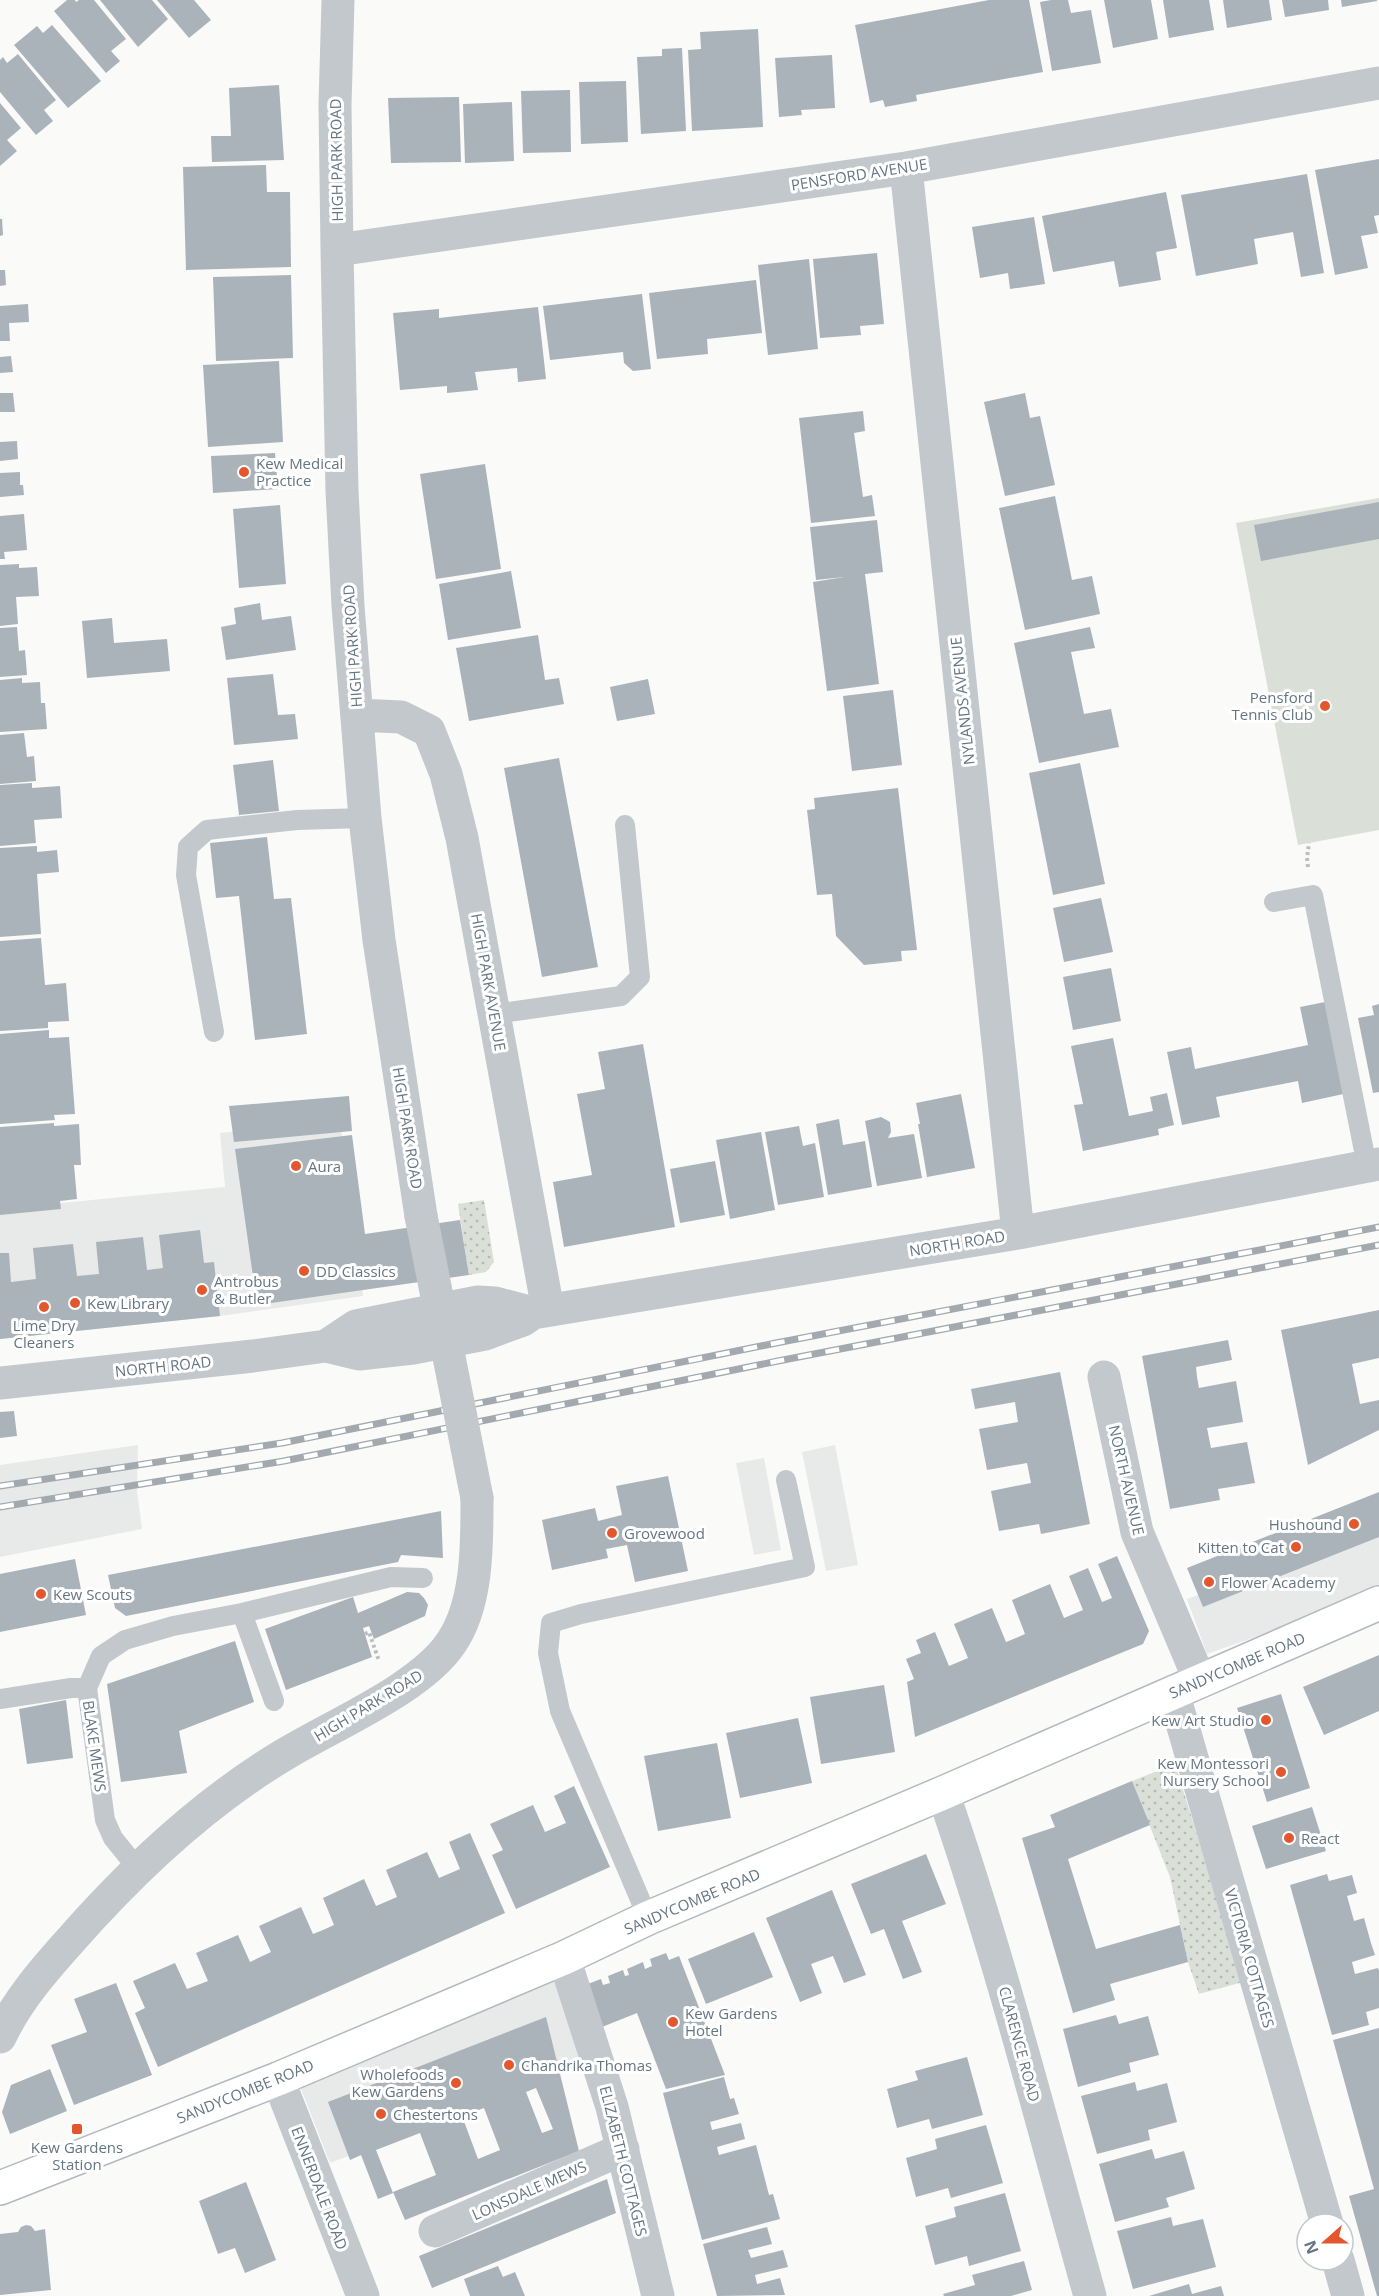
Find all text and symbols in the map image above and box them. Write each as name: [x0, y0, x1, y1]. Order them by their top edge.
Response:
street label: HIGH PARK ROAD: [325, 98, 347, 222]
street label: PENSFORD AVENUE: [789, 153, 929, 195]
place label: Kew Medical Practice: [256, 453, 343, 490]
marker: Kew Medical Practice: [237, 465, 251, 479]
street label: HIGH PARK ROAD: [338, 584, 366, 708]
street label: NYLANDS AVENUE: [945, 636, 979, 766]
place label: Pensford Tennis Club: [1231, 687, 1313, 724]
marker: Pensford Tennis Club: [1318, 699, 1332, 713]
street label: HIGH PARK AVENUE: [467, 912, 511, 1052]
street label: HIGH PARK ROAD: [388, 1066, 428, 1190]
place label: Aura: [308, 1156, 341, 1176]
marker: Aura: [289, 1159, 303, 1173]
street label: NORTH ROAD: [908, 1226, 1006, 1260]
place label: DD Classics: [316, 1261, 396, 1281]
marker: DD Classics: [297, 1264, 311, 1278]
place label: Antrobus & Butler: [214, 1271, 279, 1308]
marker: Antrobus & Butler: [195, 1283, 209, 1297]
place label: Kew Library: [87, 1293, 170, 1313]
marker: Kew Library: [68, 1296, 82, 1310]
marker: Lime Dry Cleaners: [37, 1300, 51, 1314]
place label: Lime Dry Cleaners: [13, 1315, 76, 1352]
street label: NORTH ROAD: [114, 1351, 212, 1381]
street label: NORTH AVENUE: [1105, 1423, 1149, 1537]
place label: Hushound: [1269, 1514, 1342, 1534]
marker: Hushound: [1347, 1517, 1361, 1531]
place label: Grovewood: [624, 1523, 705, 1543]
marker: Grovewood: [605, 1526, 619, 1540]
place label: Kitten to Cat: [1197, 1537, 1284, 1557]
marker: Kitten to Cat: [1289, 1540, 1303, 1554]
place label: Flower Academy: [1221, 1572, 1336, 1592]
marker: Flower Academy: [1202, 1575, 1216, 1589]
place label: Kew Scouts: [53, 1584, 132, 1604]
marker: Kew Scouts: [34, 1587, 48, 1601]
street label: SANDYCOMBE ROAD: [1166, 1627, 1308, 1703]
street label: HIGH PARK ROAD: [310, 1665, 426, 1745]
street label: BLAKE MEWS: [79, 1699, 111, 1793]
place label: Kew Art Studio: [1151, 1710, 1254, 1730]
marker: Kew Art Studio: [1259, 1713, 1273, 1727]
place label: Kew Montessori Nursery School: [1157, 1753, 1269, 1790]
marker: Kew Montessori Nursery School: [1274, 1765, 1288, 1779]
place label: React: [1301, 1828, 1340, 1848]
marker: React: [1282, 1831, 1296, 1845]
street label: SANDYCOMBE ROAD: [621, 1863, 763, 1939]
street label: VICTORIA COTTAGES: [1221, 1886, 1279, 2030]
street label: CLARENCE ROAD: [995, 1984, 1045, 2104]
place label: Kew Gardens Hotel: [685, 2003, 777, 2040]
marker: Kew Gardens Hotel: [666, 2015, 680, 2029]
street label: SANDYCOMBE ROAD: [174, 2054, 316, 2128]
place label: Chandrika Thomas: [521, 2055, 652, 2075]
marker: Chandrika Thomas: [502, 2058, 516, 2072]
place label: Wholefoods Kew Gardens: [352, 2064, 444, 2101]
marker: Wholefoods Kew Gardens: [449, 2076, 463, 2090]
street label: ELIZABETH COTTAGES: [596, 2084, 652, 2238]
place label: Chestertons: [393, 2104, 478, 2124]
marker: Chestertons: [374, 2107, 388, 2121]
marker: Kew Gardens Station: [70, 2122, 84, 2136]
street label: ENNERDALE ROAD: [287, 2124, 353, 2252]
place label: Kew Gardens Station: [31, 2137, 123, 2174]
street label: LONSDALE MEWS: [469, 2156, 589, 2224]
north arrow: [1295, 2212, 1355, 2272]
text: N: [1298, 2237, 1324, 2257]

